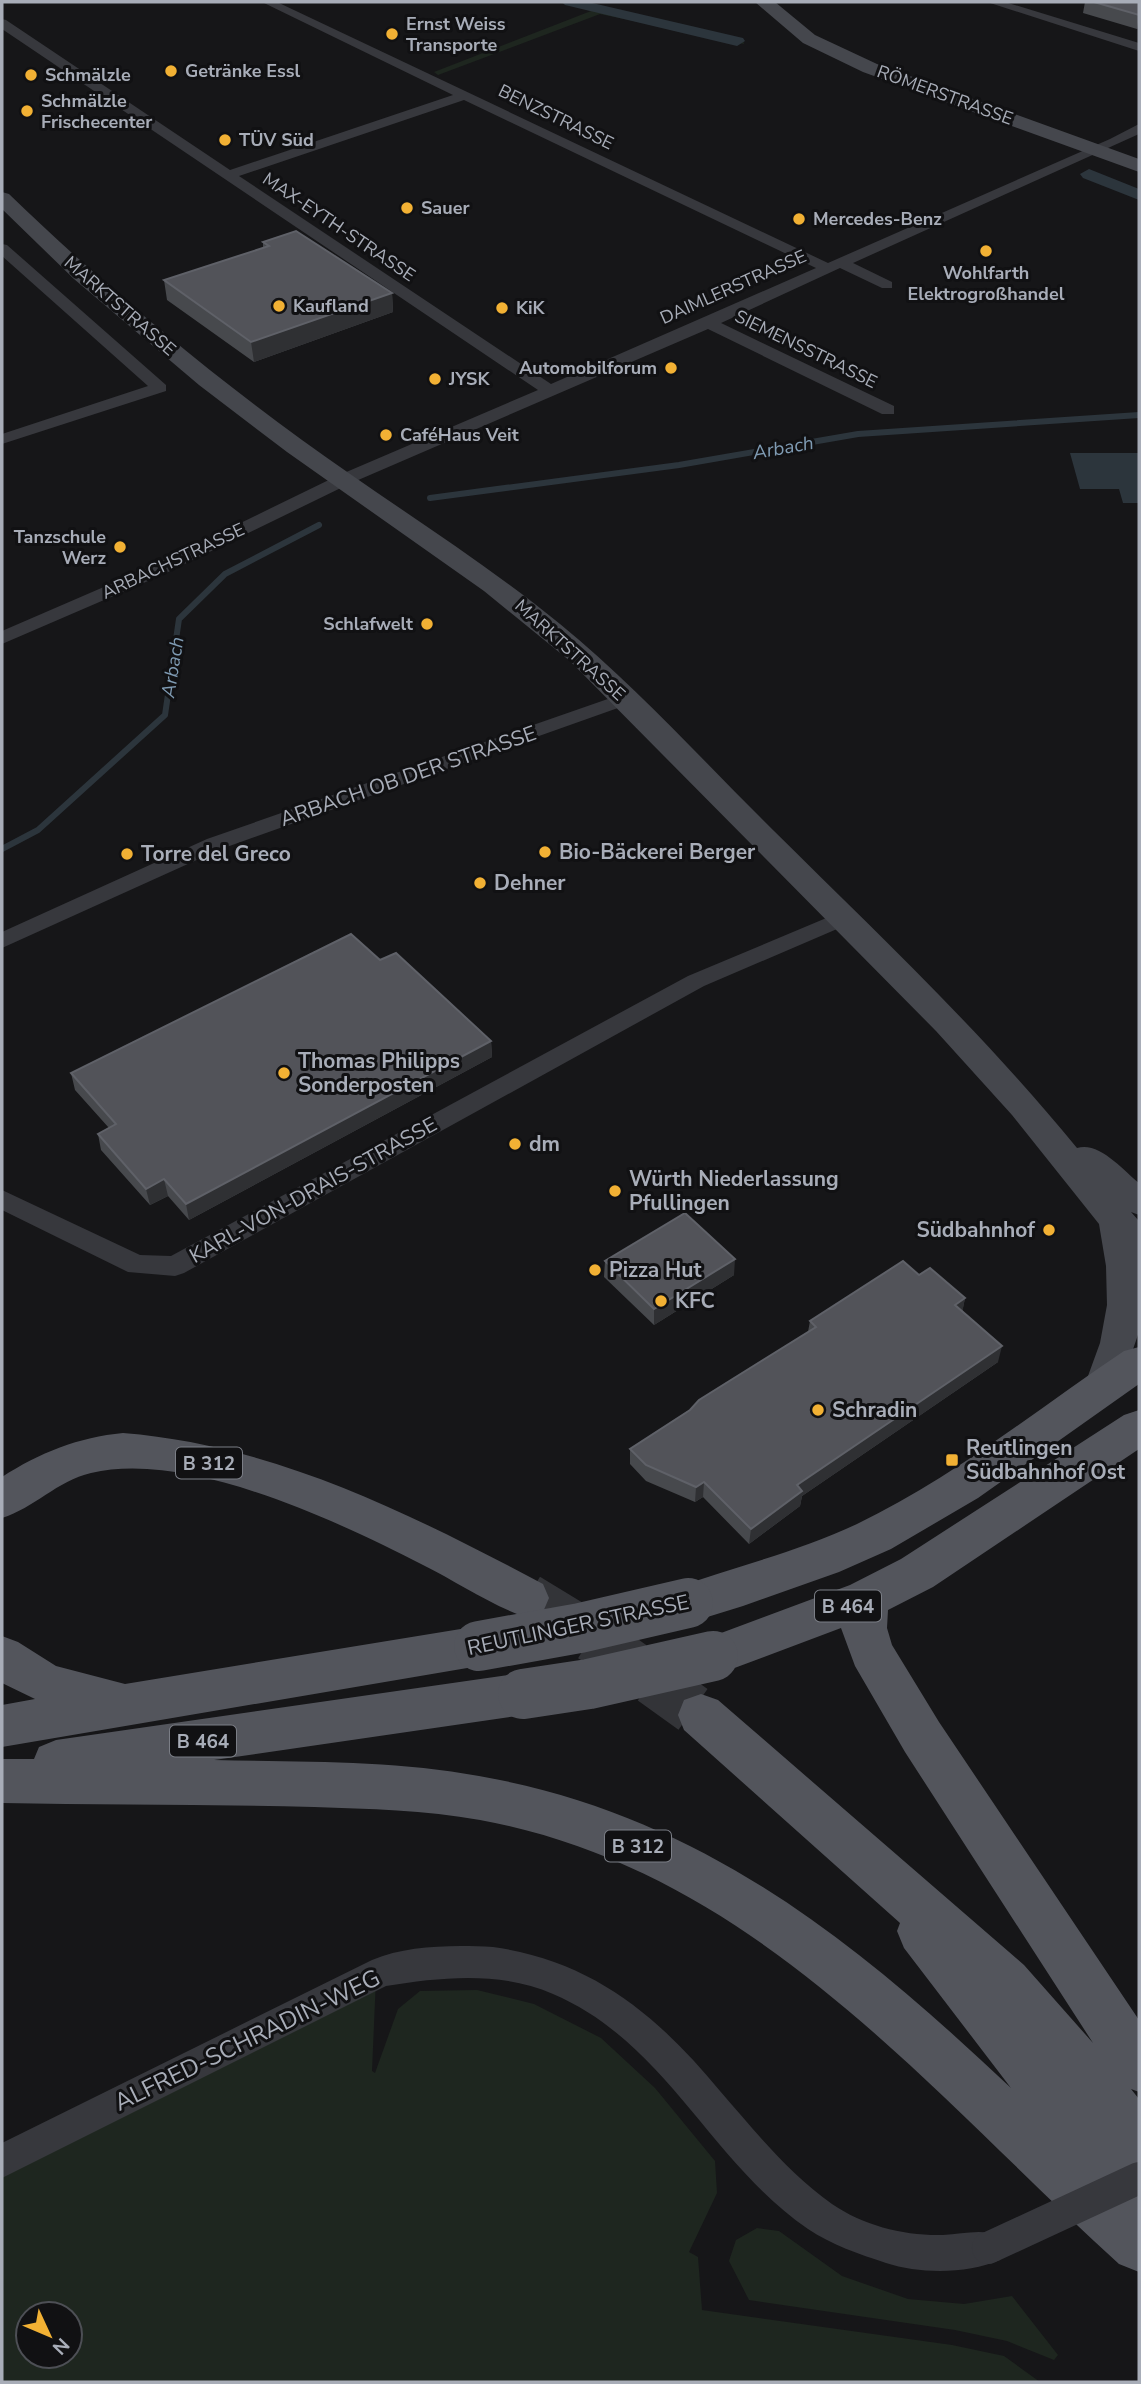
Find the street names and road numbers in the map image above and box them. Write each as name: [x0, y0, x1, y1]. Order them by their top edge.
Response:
street label: RÖMERSTRASSE: [874, 59, 1016, 131]
street label: BENZSTRASSE: [494, 79, 618, 155]
street label: MAX-EYTH-STRASSE: [258, 167, 420, 287]
street label: DAIMLERSTRASSE: [656, 244, 810, 330]
street label: MARKTSTRASSE: [59, 251, 181, 361]
street label: SIEMENSSTRASSE: [731, 304, 881, 394]
street label: ARBACHSTRASSE: [98, 517, 248, 605]
street label: MARKTSTRASSE: [510, 594, 630, 706]
street label: ARBACH OB DER STRASSE: [276, 719, 540, 833]
street label: KARL-VON-DRAIS-STRASSE: [184, 1110, 442, 1270]
road number: B 312: [176, 1448, 242, 1478]
street label: REUTLINGER STRASSE: [465, 1588, 691, 1662]
road number: B 464: [815, 1590, 881, 1622]
road number: B 464: [170, 1726, 236, 1756]
road number: B 312: [605, 1830, 671, 1862]
street label: ALFRED-SCHRADIN-WEG: [109, 1962, 385, 2118]

